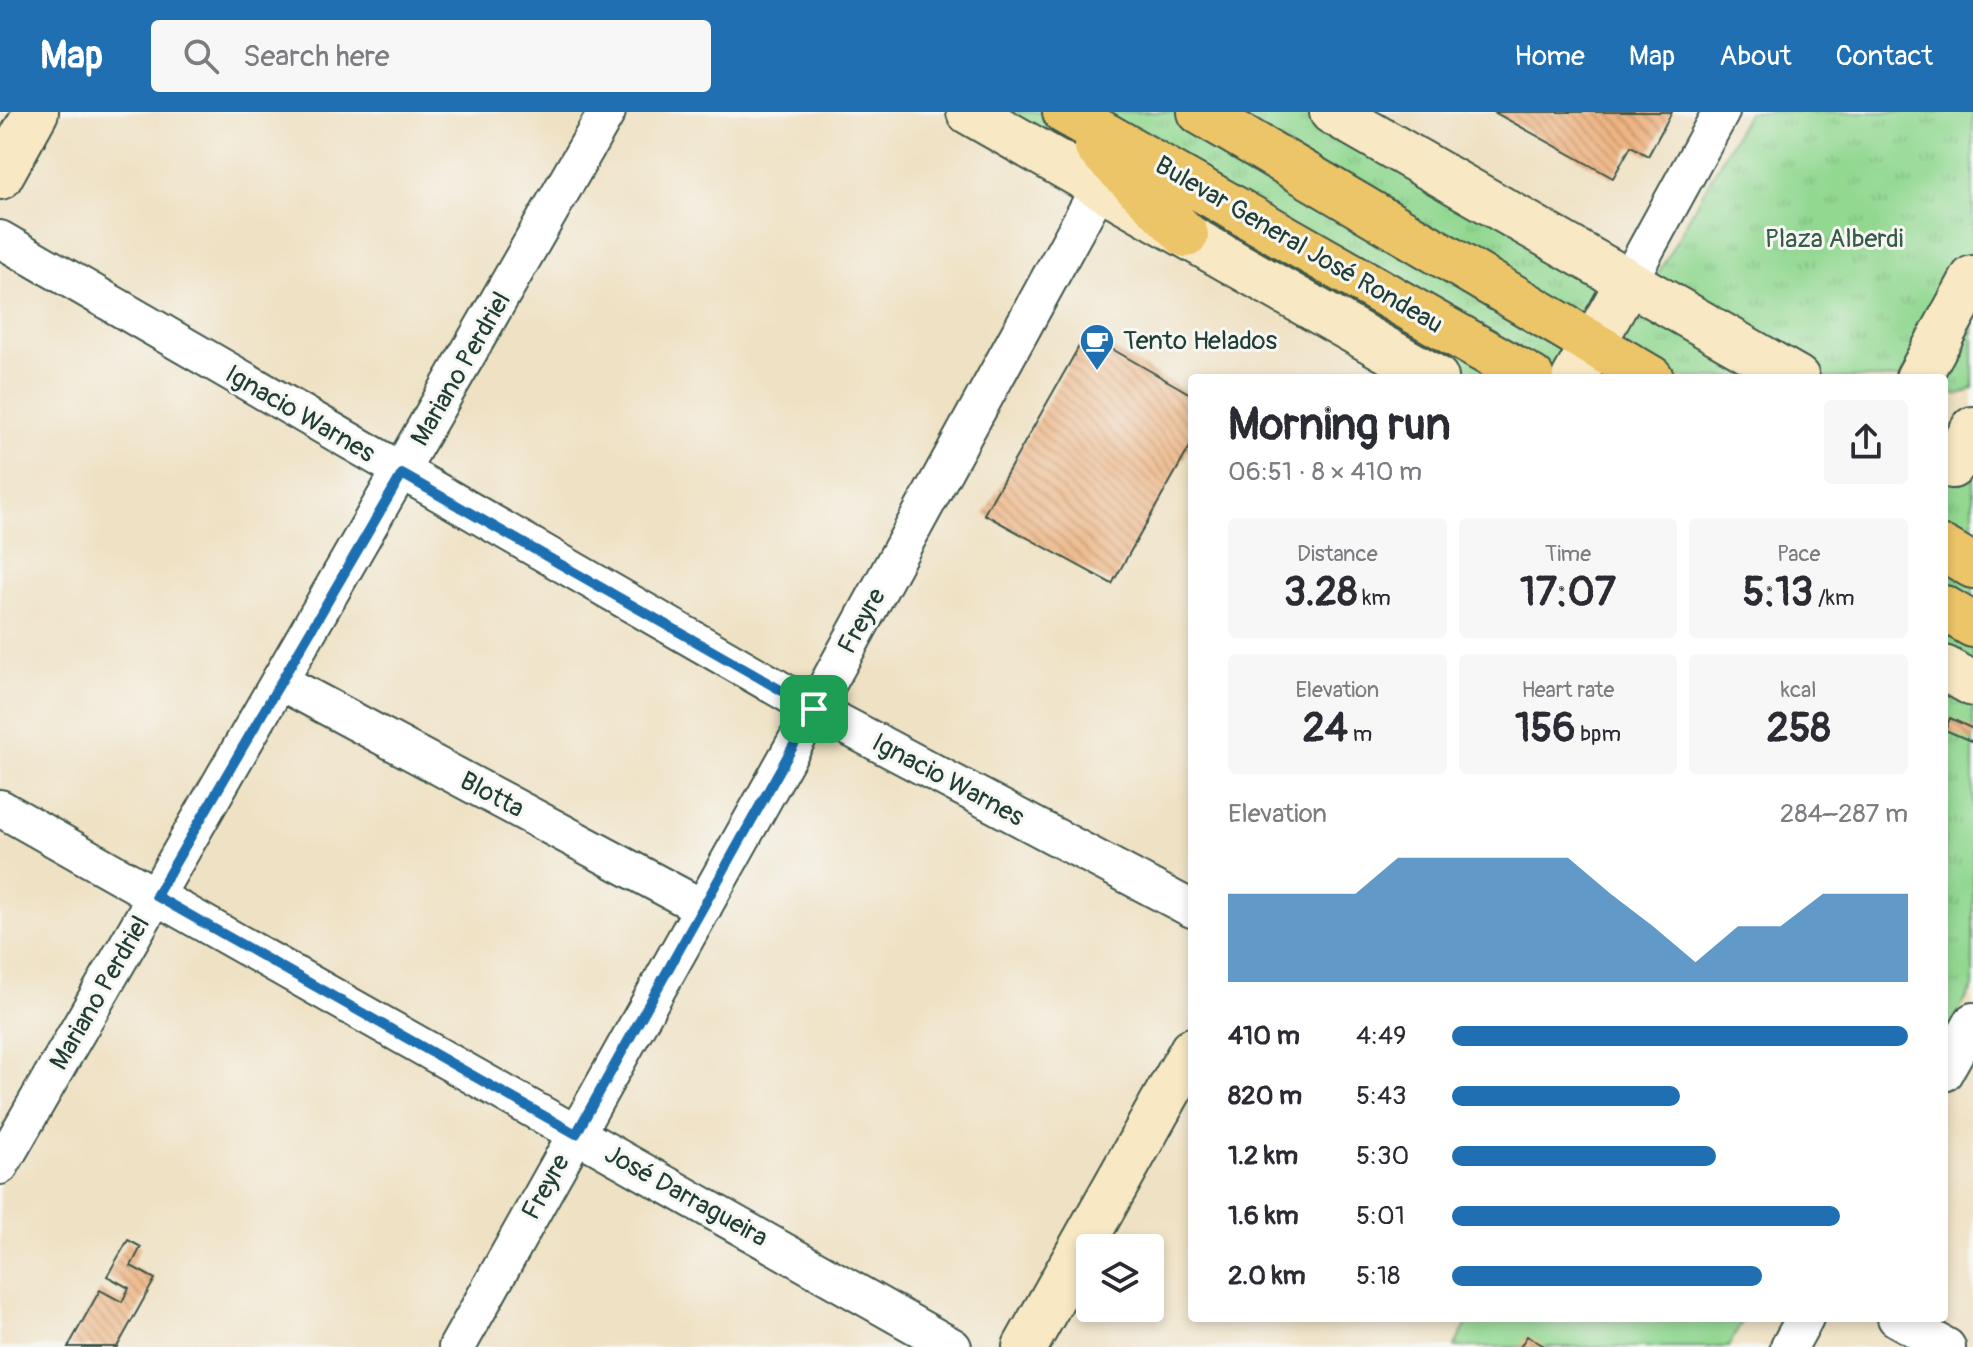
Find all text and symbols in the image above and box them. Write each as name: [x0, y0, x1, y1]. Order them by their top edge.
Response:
search box: [151, 20, 711, 92]
text: Map: [40, 32, 103, 80]
icon: search: [179, 34, 223, 78]
text: Search here: [243, 38, 390, 75]
text: Home: [1514, 39, 1585, 74]
text: Map: [1629, 39, 1675, 74]
text: About: [1719, 39, 1792, 74]
text: Contact: [1836, 39, 1933, 74]
street label: Bulevar General José Rondeau: [1149, 149, 1449, 341]
park label: Plaza Alberdi: [1765, 223, 1903, 255]
street label: Mariano Perdriel: [404, 286, 518, 452]
cafe icon: Tento Helados: [1078, 322, 1116, 372]
place label: Tento Helados: [1123, 325, 1277, 357]
street label: Ignacio Warnes: [220, 358, 381, 470]
text: Morning run: [1228, 398, 1451, 453]
button: share: [1824, 400, 1908, 484]
text: 06:51 · 8 × 410 m: [1228, 456, 1422, 488]
text: Distance: [1297, 540, 1378, 568]
text: Time: [1545, 540, 1591, 568]
text: Pace: [1777, 540, 1820, 568]
text: 3.28: [1284, 568, 1357, 617]
text: 17:07: [1520, 568, 1616, 617]
text: 5:13: [1743, 568, 1813, 617]
street label: Freyre: [831, 583, 893, 659]
text: km: [1357, 584, 1391, 612]
text: /km: [1813, 584, 1855, 612]
pin: [780, 675, 848, 743]
text: Elevation: [1295, 676, 1379, 704]
text: Heart rate: [1522, 676, 1614, 704]
text: kcal: [1781, 676, 1817, 704]
icon: arrive: [792, 687, 836, 731]
text: 24: [1302, 704, 1348, 753]
text: 156: [1515, 704, 1576, 753]
text: 258: [1767, 704, 1831, 753]
text: m: [1348, 720, 1372, 748]
text: bpm: [1576, 720, 1621, 748]
street label: Ignacio Warnes: [867, 727, 1030, 834]
street label: Blotta: [455, 765, 529, 825]
text: Elevation: [1228, 798, 1327, 830]
text: 284–287 m: [1780, 798, 1908, 830]
street label: Mariano Perdriel: [43, 910, 157, 1076]
text: 410 m: [1228, 1020, 1300, 1052]
text: 4:49: [1356, 1020, 1407, 1052]
text: 820 m: [1228, 1080, 1302, 1112]
text: 5:43: [1356, 1080, 1407, 1112]
street label: José Darragueira: [599, 1138, 773, 1254]
text: 1.2 km: [1228, 1140, 1298, 1172]
text: 5:30: [1356, 1140, 1409, 1172]
street label: Freyre: [515, 1149, 577, 1225]
text: 1.6 km: [1228, 1200, 1299, 1232]
text: 5:01: [1356, 1200, 1405, 1232]
map controls: [1076, 1234, 1164, 1322]
button: layers: [1076, 1234, 1164, 1322]
text: 2.0 km: [1228, 1260, 1306, 1292]
text: 5:18: [1356, 1260, 1400, 1292]

